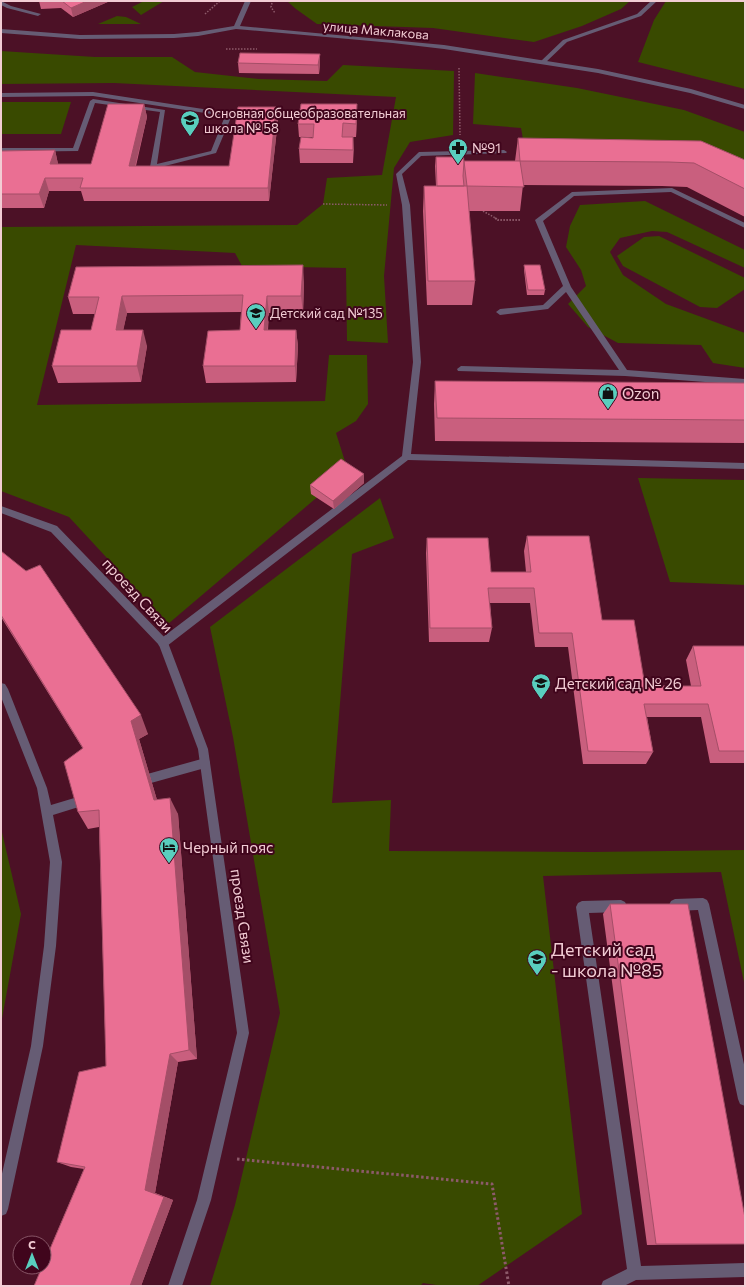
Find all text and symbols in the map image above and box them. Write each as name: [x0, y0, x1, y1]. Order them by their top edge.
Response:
street label: улица Маклакова: [322, 17, 430, 43]
place label: Основная общеобразовательная школа № 58: [204, 105, 406, 136]
school or university icon: Основная общеобразовательная школа № 58: [179, 109, 201, 137]
pharmacy icon: №91: [447, 137, 469, 165]
place label: №91: [472, 140, 501, 156]
school or university icon: Детский сад №135: [245, 302, 267, 330]
place label: Детский сад №135: [270, 305, 383, 321]
shop icon: Ozon: [597, 382, 619, 410]
place label: Ozon: [622, 384, 659, 402]
street label: проезд Связи: [99, 554, 177, 636]
school or university icon: Детский сад № 26: [530, 672, 552, 700]
place label: Детский сад № 26: [555, 674, 682, 692]
hotel icon: Черный пояс: [158, 836, 180, 864]
place label: Черный пояс: [183, 838, 274, 856]
street label: проезд Связи: [227, 868, 259, 964]
place label: Детский сад - школа №85: [551, 938, 662, 981]
school or university icon: Детский сад - школа №85: [526, 948, 548, 976]
north arrow: [12, 1235, 52, 1275]
text: С: [28, 1238, 36, 1251]

